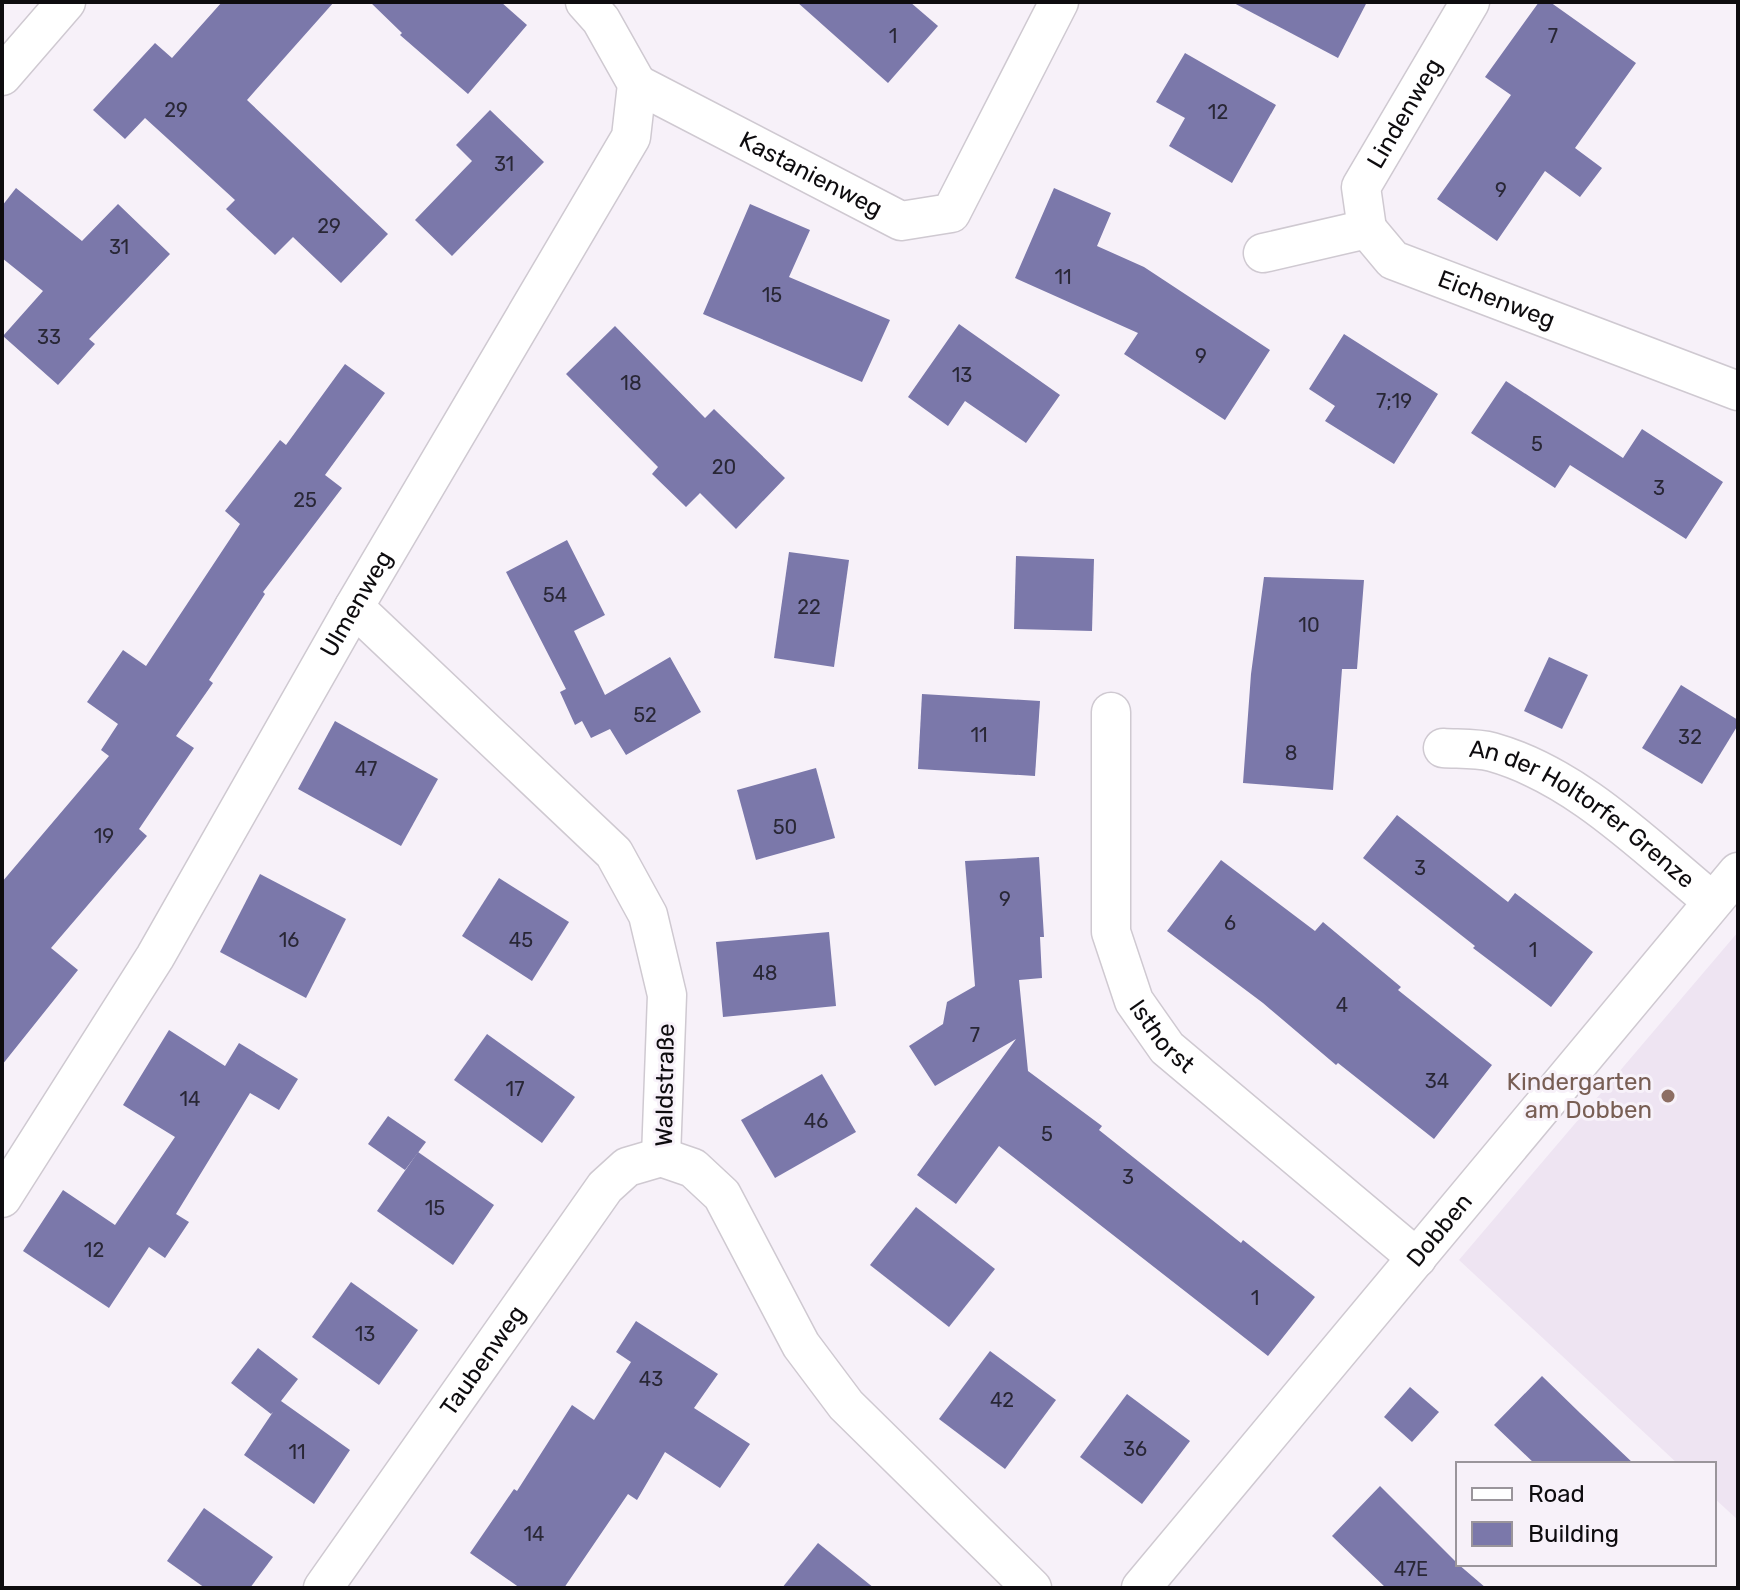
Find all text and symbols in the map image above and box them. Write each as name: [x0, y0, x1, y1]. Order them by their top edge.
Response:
house number: 1: [889, 24, 897, 48]
house number: 7: [1548, 24, 1558, 48]
street label: Lindenweg: [1361, 53, 1448, 173]
house number: 29: [164, 98, 188, 122]
house number: 12: [1208, 100, 1228, 124]
street label: Kastanienweg: [735, 126, 887, 223]
house number: 31: [494, 152, 514, 176]
house number: 9: [1495, 178, 1507, 202]
house number: 29: [317, 214, 341, 238]
house number: 31: [109, 235, 129, 259]
street label: Eichenweg: [1434, 264, 1559, 334]
house number: 11: [1054, 265, 1072, 289]
house number: 15: [762, 283, 782, 307]
house number: 33: [37, 325, 61, 349]
house number: 9: [1195, 344, 1207, 368]
house number: 13: [952, 363, 972, 387]
house number: 18: [620, 371, 642, 395]
house number: 7;19: [1376, 389, 1412, 413]
house number: 5: [1531, 432, 1543, 456]
house number: 20: [712, 455, 736, 479]
house number: 3: [1653, 476, 1665, 500]
house number: 25: [293, 488, 317, 512]
street label: Ulmenweg: [314, 545, 398, 662]
house number: 54: [543, 583, 567, 607]
house number: 22: [797, 595, 821, 619]
house number: 10: [1298, 613, 1320, 637]
house number: 52: [633, 703, 657, 727]
house number: 11: [970, 723, 988, 747]
house number: 32: [1678, 725, 1702, 749]
street label: An der Holtorfer Grenze: [1468, 735, 1700, 894]
house number: 8: [1285, 741, 1297, 765]
house number: 47: [355, 757, 377, 781]
house number: 50: [773, 815, 797, 839]
house number: 19: [94, 824, 114, 848]
house number: 3: [1414, 856, 1426, 880]
house number: 9: [999, 887, 1011, 911]
house number: 6: [1224, 911, 1236, 935]
house number: 16: [279, 928, 299, 952]
house number: 45: [509, 928, 533, 952]
house number: 1: [1529, 938, 1537, 962]
house number: 48: [752, 961, 778, 985]
house number: 4: [1336, 993, 1348, 1017]
street label: Isthorst: [1123, 994, 1200, 1079]
street label: Waldstraße: [650, 1023, 680, 1147]
house number: 7: [970, 1023, 980, 1047]
place label: Kindergarten am Dobben: [1507, 1068, 1652, 1124]
house number: 34: [1425, 1069, 1449, 1093]
house number: 17: [506, 1077, 524, 1101]
house number: 14: [180, 1087, 200, 1111]
marker: Kindergarten am Dobben: [1659, 1087, 1677, 1105]
house number: 46: [804, 1109, 828, 1133]
house number: 5: [1041, 1122, 1053, 1146]
house number: 3: [1122, 1165, 1134, 1189]
street label: Dobben: [1401, 1188, 1478, 1272]
house number: 15: [425, 1196, 445, 1220]
house number: 12: [84, 1238, 104, 1262]
house number: 1: [1251, 1286, 1259, 1310]
street label: Taubenweg: [435, 1300, 531, 1421]
house number: 13: [355, 1322, 375, 1346]
house number: 43: [639, 1367, 663, 1391]
house number: 42: [990, 1388, 1014, 1412]
house number: 36: [1123, 1437, 1147, 1461]
house number: 11: [288, 1440, 306, 1464]
legend: [1456, 1462, 1716, 1566]
text: Road: [1528, 1480, 1585, 1508]
text: Building: [1528, 1520, 1619, 1548]
house number: 14: [524, 1522, 544, 1546]
house number: 47E: [1394, 1557, 1428, 1581]

